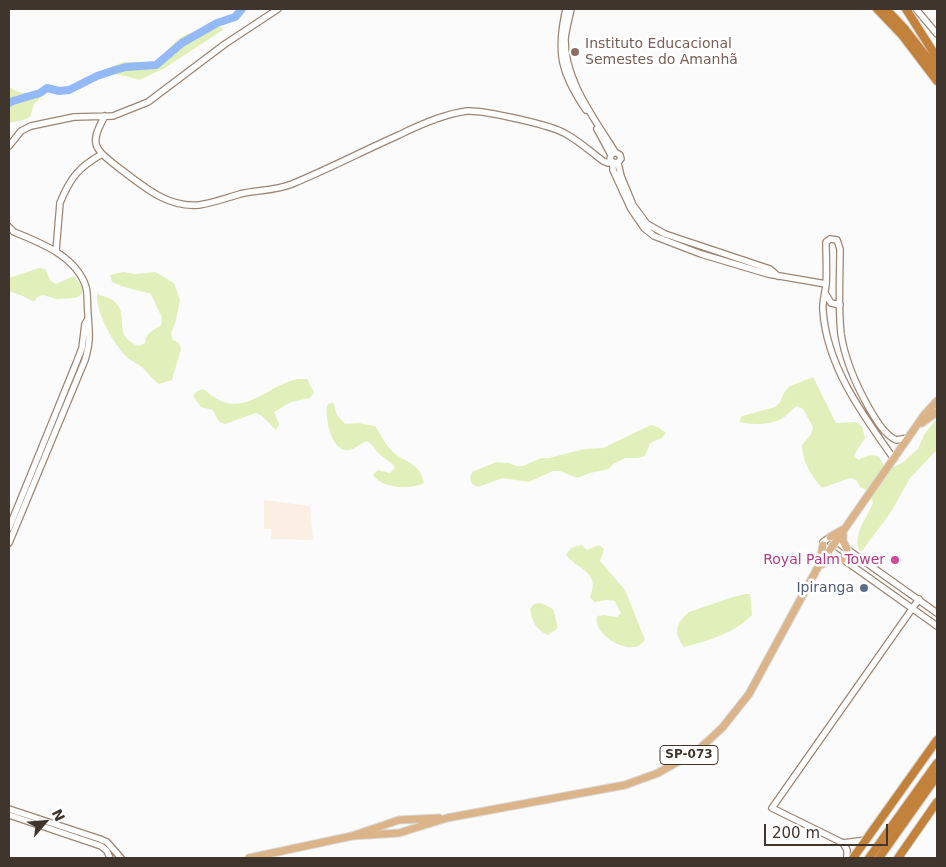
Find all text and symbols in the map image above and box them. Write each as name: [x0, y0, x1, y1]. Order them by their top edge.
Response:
place label: Instituto Educacional Semestes do Amanhã: [585, 36, 738, 68]
marker: Instituto Educacional Semestes do Amanhã: [569, 46, 581, 58]
place label: Royal Palm Tower: [763, 552, 885, 568]
marker: Royal Palm Tower: [889, 554, 901, 566]
place label: Ipiranga: [796, 580, 854, 596]
marker: Ipiranga: [858, 582, 870, 594]
road number: SP-073: [660, 746, 718, 764]
north arrow: [20, 797, 70, 847]
text: N: [49, 806, 68, 824]
scale bar: [766, 814, 890, 846]
text: 200 m: [772, 824, 820, 842]

